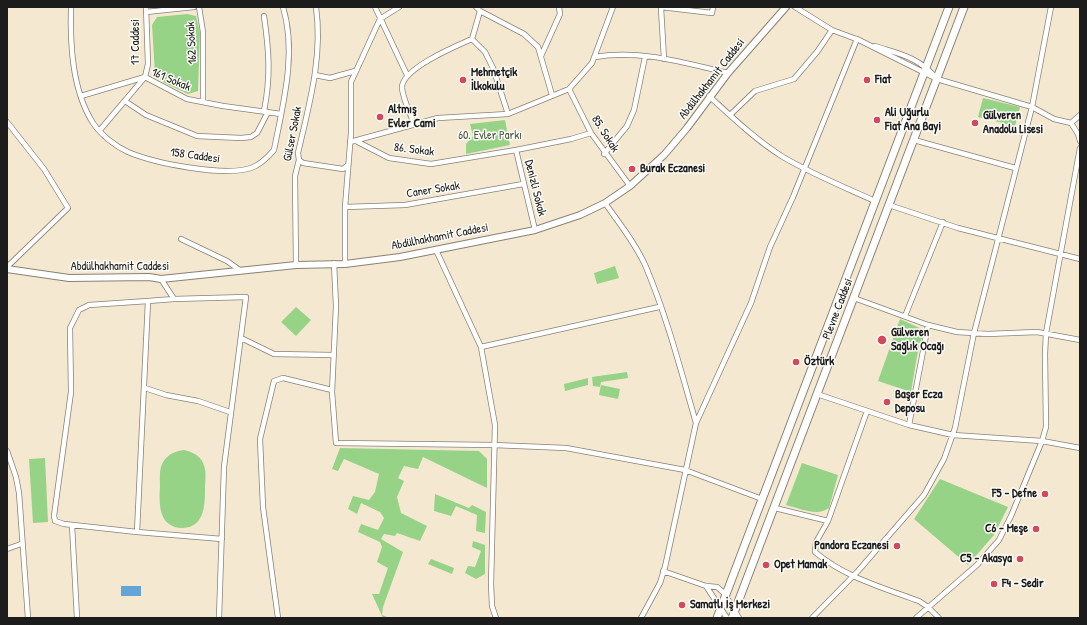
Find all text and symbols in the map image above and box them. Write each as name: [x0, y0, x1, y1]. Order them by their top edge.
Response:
street label: 17 Caddesi: [129, 19, 143, 65]
street label: 162 Sokak: [184, 21, 200, 65]
street label: Abdülhakhamit Caddesi: [676, 36, 748, 122]
street label: 161 Sokak: [149, 65, 193, 95]
place label: Mehmetçik İlkokulu: [471, 66, 517, 94]
place label: Fiat: [875, 73, 891, 87]
marker: Mehmetçik İlkokulu: [458, 75, 468, 85]
marker: Fiat: [862, 75, 872, 85]
place label: Altmış Evler Cami: [388, 103, 436, 131]
street label: Gülser Sokak: [281, 105, 305, 163]
place label: Ali Uğurlu Fiat Ana Bayi: [885, 106, 941, 134]
place label: Gülveren Anadolu Lisesi: [983, 109, 1043, 137]
marker: Altmış Evler Cami: [375, 112, 385, 122]
street label: 85. Sokak: [588, 113, 622, 155]
marker: Ali Uğurlu Fiat Ana Bayi: [872, 115, 882, 125]
marker: Gülveren Anadolu Lisesi: [970, 118, 980, 128]
park label: 60. Evler Parkı: [458, 129, 522, 143]
street label: 86. Sokak: [393, 140, 435, 160]
street label: 158 Caddesi: [169, 145, 221, 167]
street label: Denizli Sokak: [521, 158, 549, 218]
place label: Burak Eczanesi: [640, 162, 705, 176]
marker: Burak Eczanesi: [627, 164, 637, 174]
street label: Caner Sokak: [405, 179, 461, 201]
street label: Abdülhakhamit Caddesi: [390, 221, 490, 253]
street label: Abdülhakhamit Caddesi: [71, 260, 169, 274]
street label: Plevne Caddesi: [820, 276, 856, 342]
place label: Gülveren Sağlık Ocağı: [891, 326, 944, 354]
marker: Gülveren Sağlık Ocağı: [876, 334, 888, 346]
place label: Öztürk: [804, 355, 834, 369]
marker: Öztürk: [791, 357, 801, 367]
place label: Başer Ecza Deposu: [895, 388, 942, 416]
marker: Başer Ecza Deposu: [882, 397, 892, 407]
place label: F5 - Defne: [992, 487, 1037, 501]
marker: F5 - Defne: [1040, 489, 1050, 499]
place label: C6 - Meşe: [985, 522, 1028, 536]
marker: C6 - Meşe: [1031, 524, 1041, 534]
place label: Pandora Eczanesi: [814, 539, 889, 553]
marker: Pandora Eczanesi: [892, 541, 902, 551]
place label: C5 - Akasya: [960, 552, 1012, 566]
marker: C5 - Akasya: [1015, 554, 1025, 564]
place label: Opet Mamak: [774, 558, 827, 572]
marker: Opet Mamak: [761, 560, 771, 570]
place label: F4 - Sedir: [1002, 577, 1044, 591]
marker: F4 - Sedir: [989, 579, 999, 589]
place label: Samatlı İş Merkezi: [690, 598, 770, 612]
marker: Samatlı İş Merkezi: [677, 600, 687, 610]

